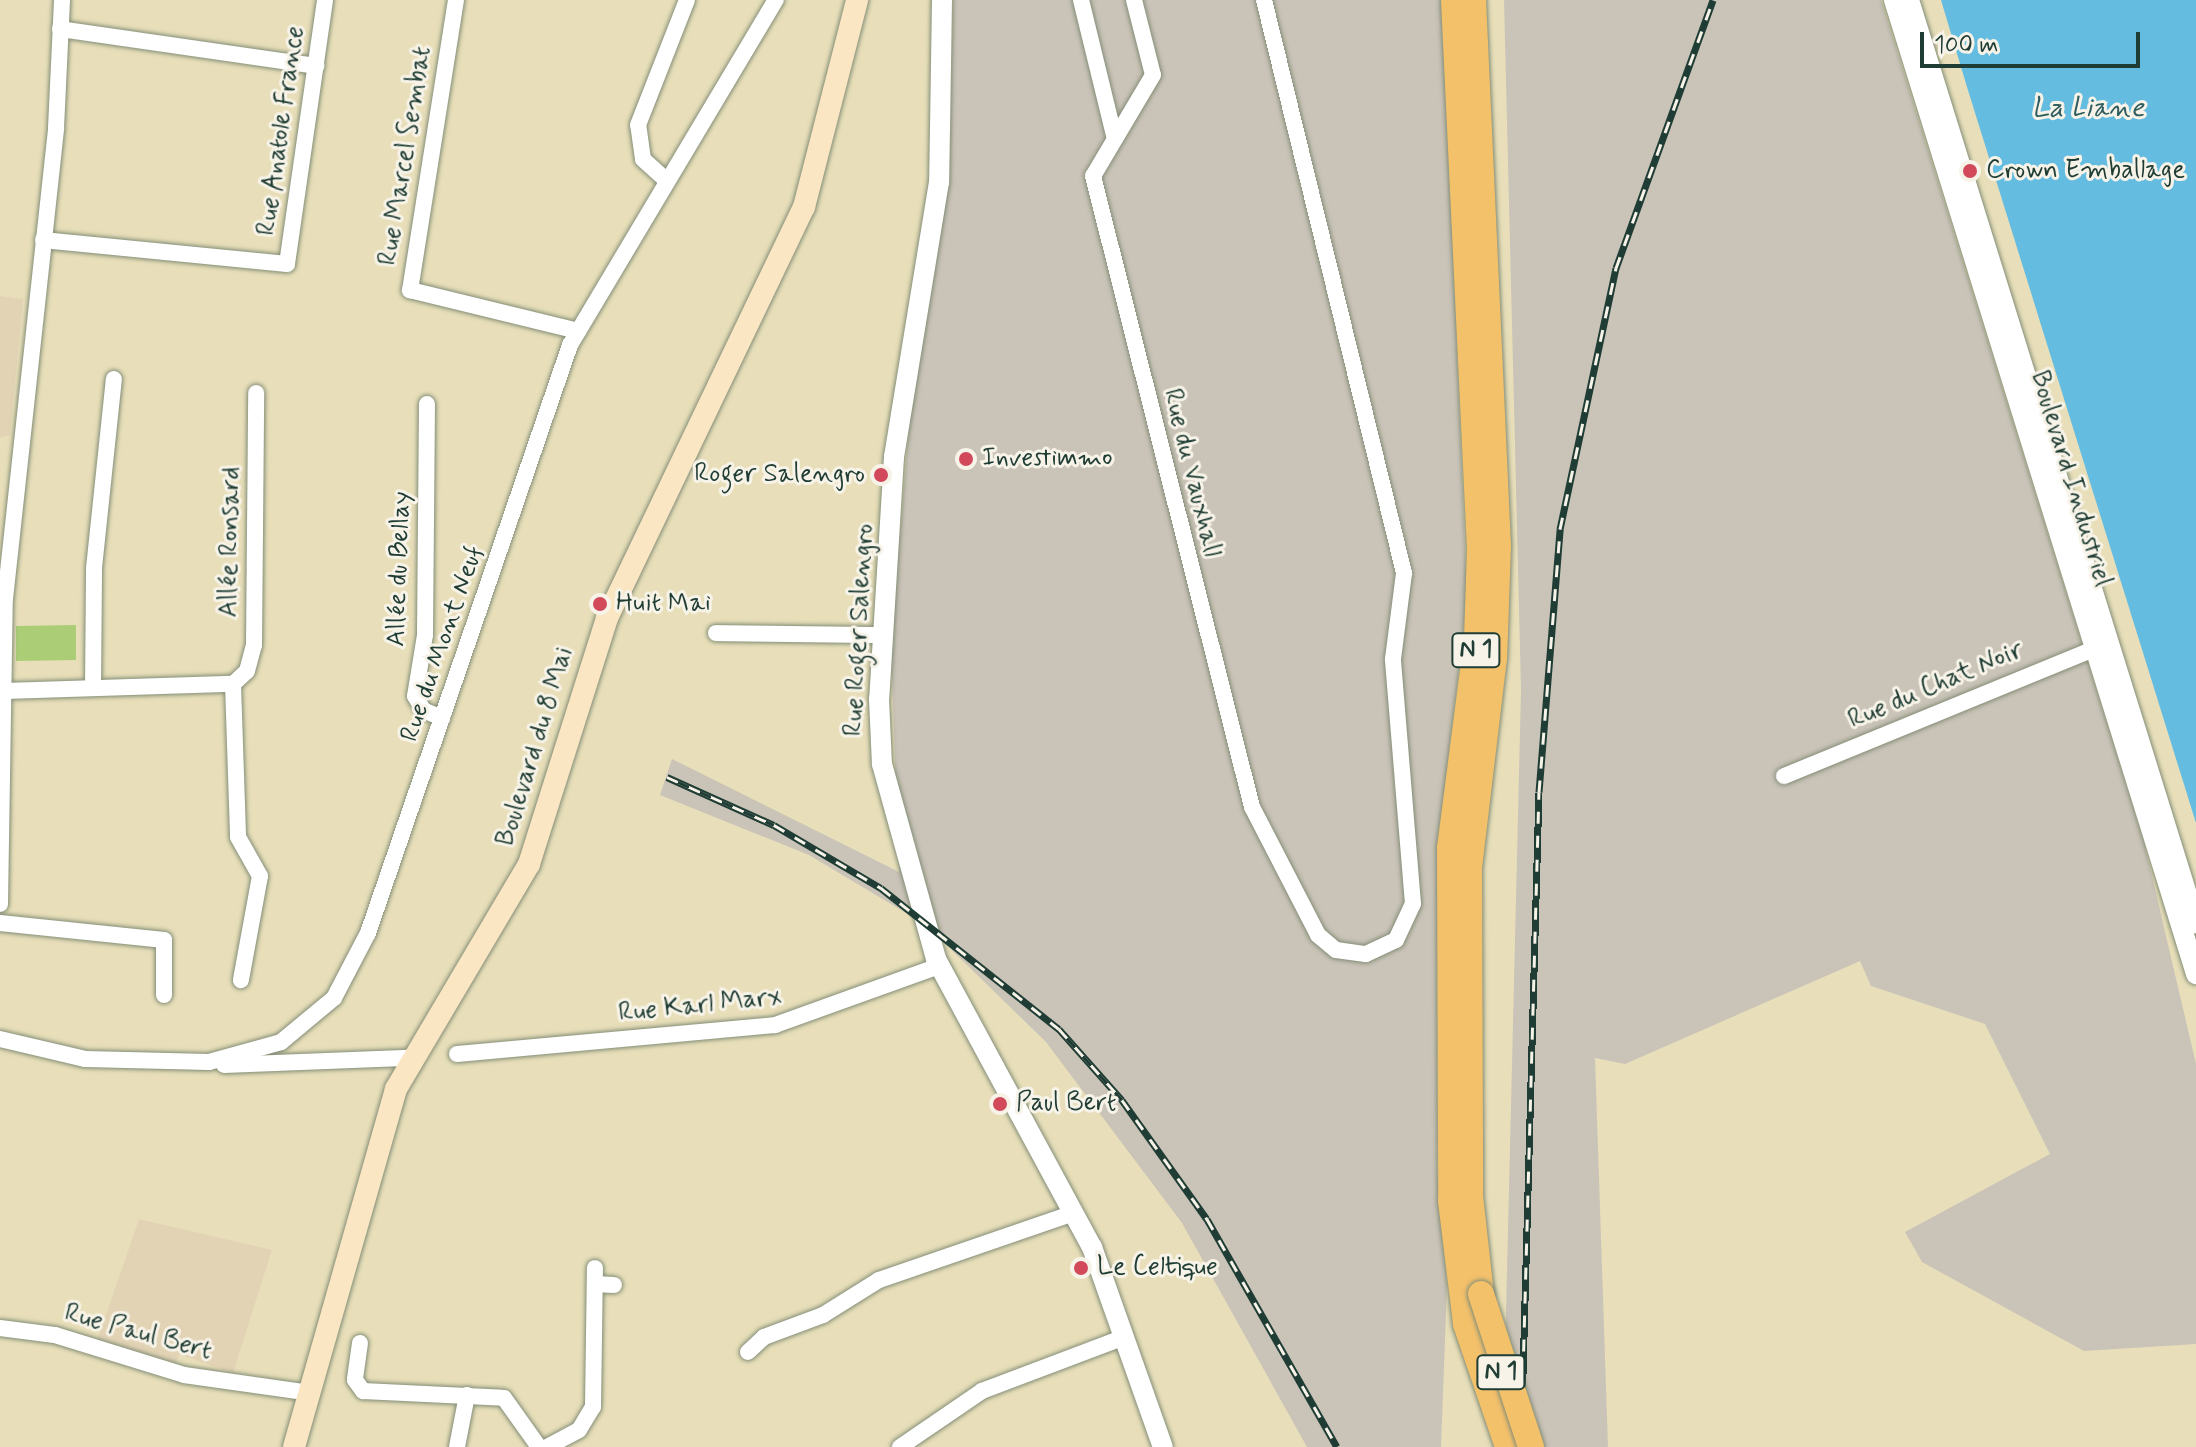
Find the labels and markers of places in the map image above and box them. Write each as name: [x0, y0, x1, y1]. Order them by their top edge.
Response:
place label: Crown Emballage: [1986, 155, 2181, 187]
marker: Crown Emballage: [1961, 162, 1979, 180]
place label: Investimmo: [982, 443, 1113, 475]
marker: Investimmo: [957, 450, 975, 468]
place label: Roger Salengro: [697, 459, 865, 491]
marker: Roger Salengro: [872, 466, 890, 484]
place label: Huit Mai: [616, 588, 711, 620]
marker: Huit Mai: [591, 595, 609, 613]
place label: Paul Bert: [1016, 1088, 1119, 1120]
marker: Paul Bert: [991, 1095, 1009, 1113]
place label: Le Celtique: [1097, 1252, 1223, 1284]
marker: Le Celtique: [1072, 1259, 1090, 1277]

